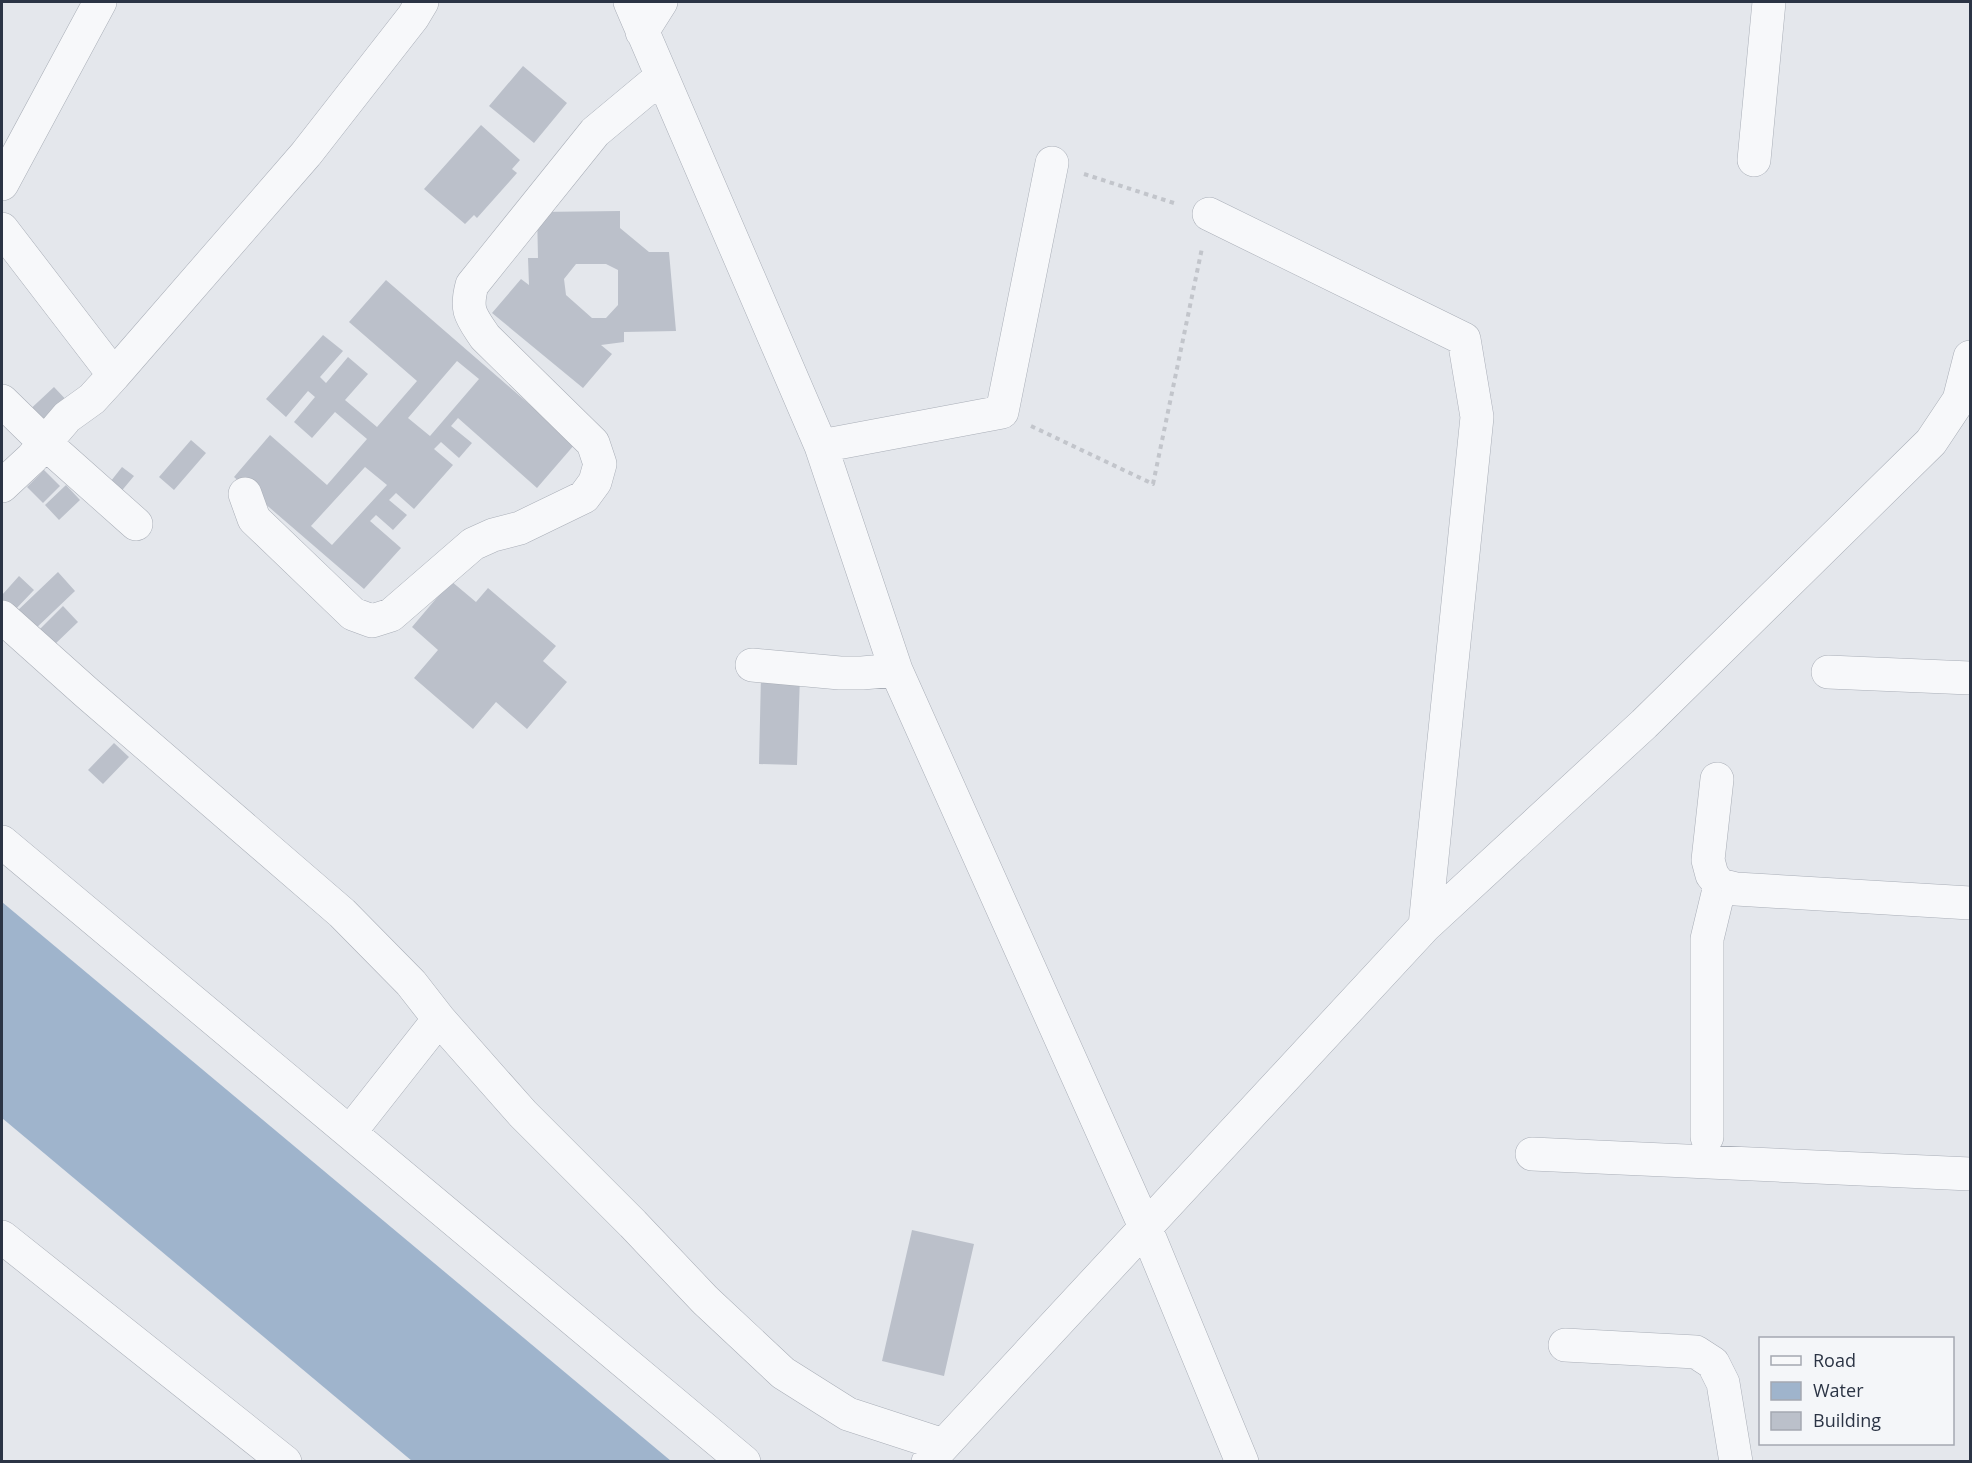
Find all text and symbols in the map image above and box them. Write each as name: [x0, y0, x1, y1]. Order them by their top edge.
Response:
legend: [1759, 1337, 1954, 1445]
text: Road: [1813, 1348, 1856, 1372]
text: Water: [1813, 1378, 1864, 1402]
text: Building: [1813, 1408, 1881, 1432]

